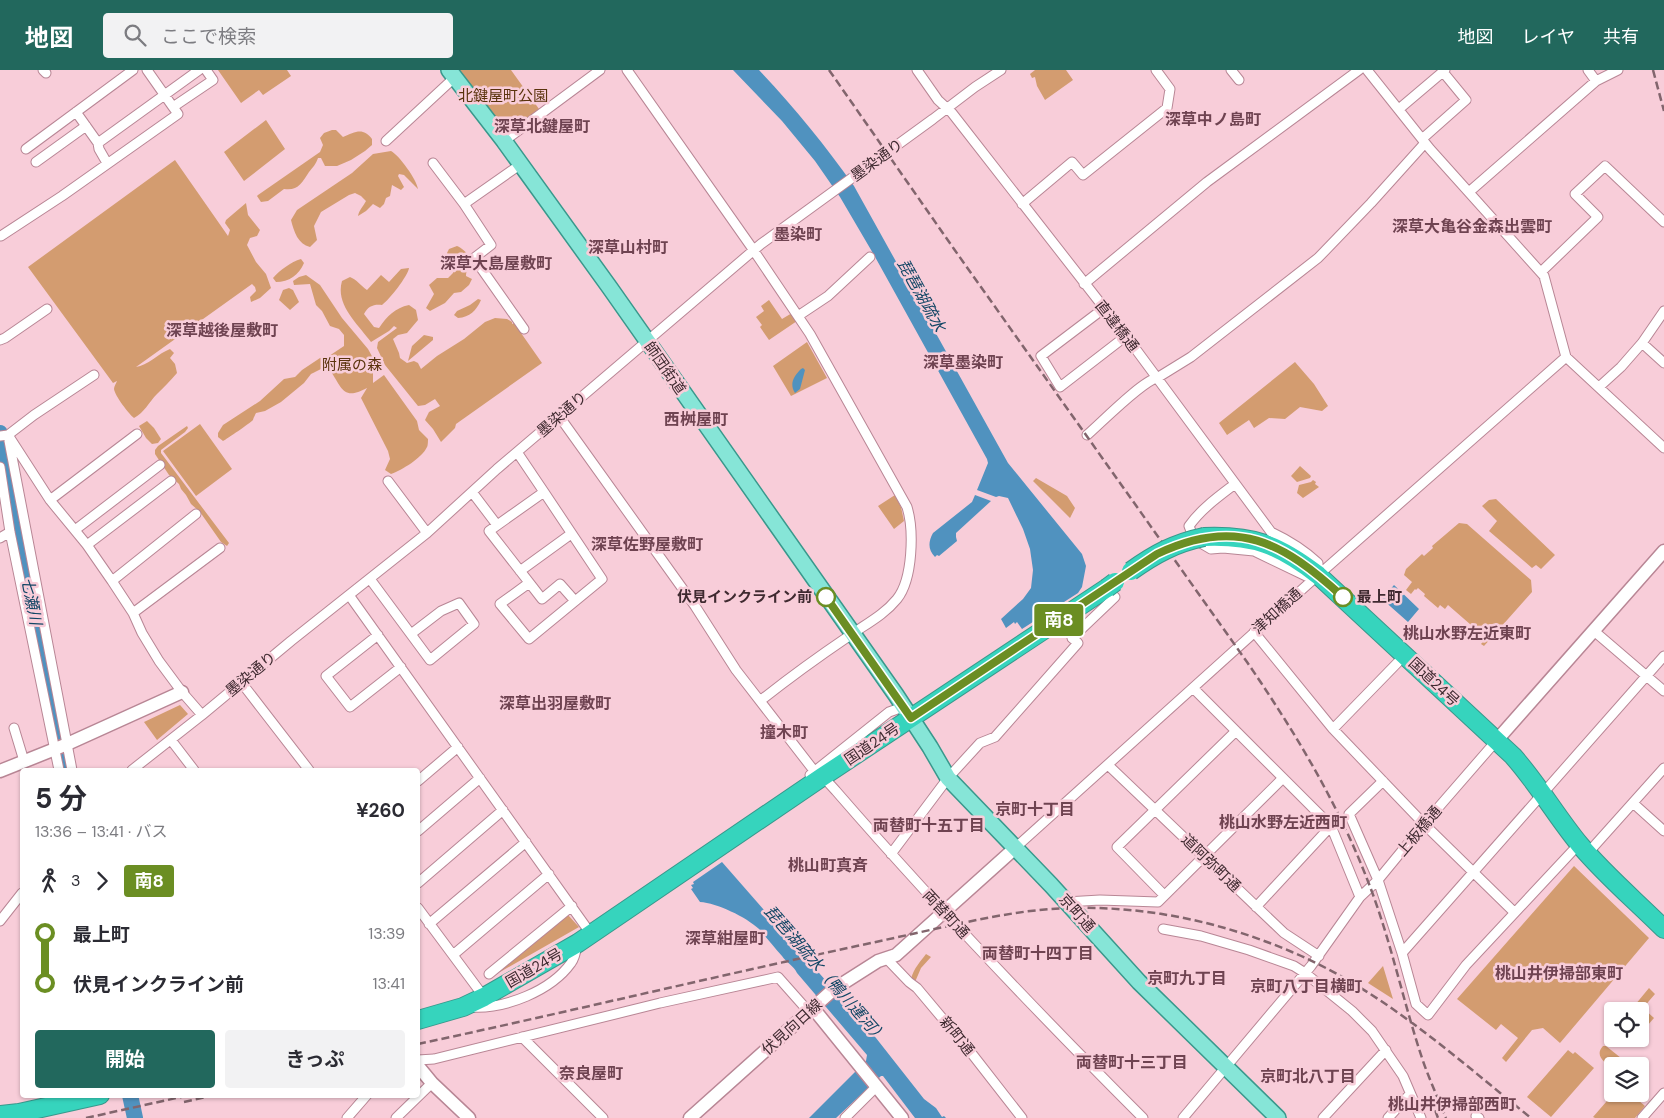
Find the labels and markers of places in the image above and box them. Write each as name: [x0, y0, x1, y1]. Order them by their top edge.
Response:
place label: 伏見インクライン前: [677, 587, 812, 607]
marker: 伏見インクライン前: [816, 587, 836, 607]
marker: 最上町: [1333, 587, 1353, 607]
place label: 最上町: [1357, 587, 1402, 607]

